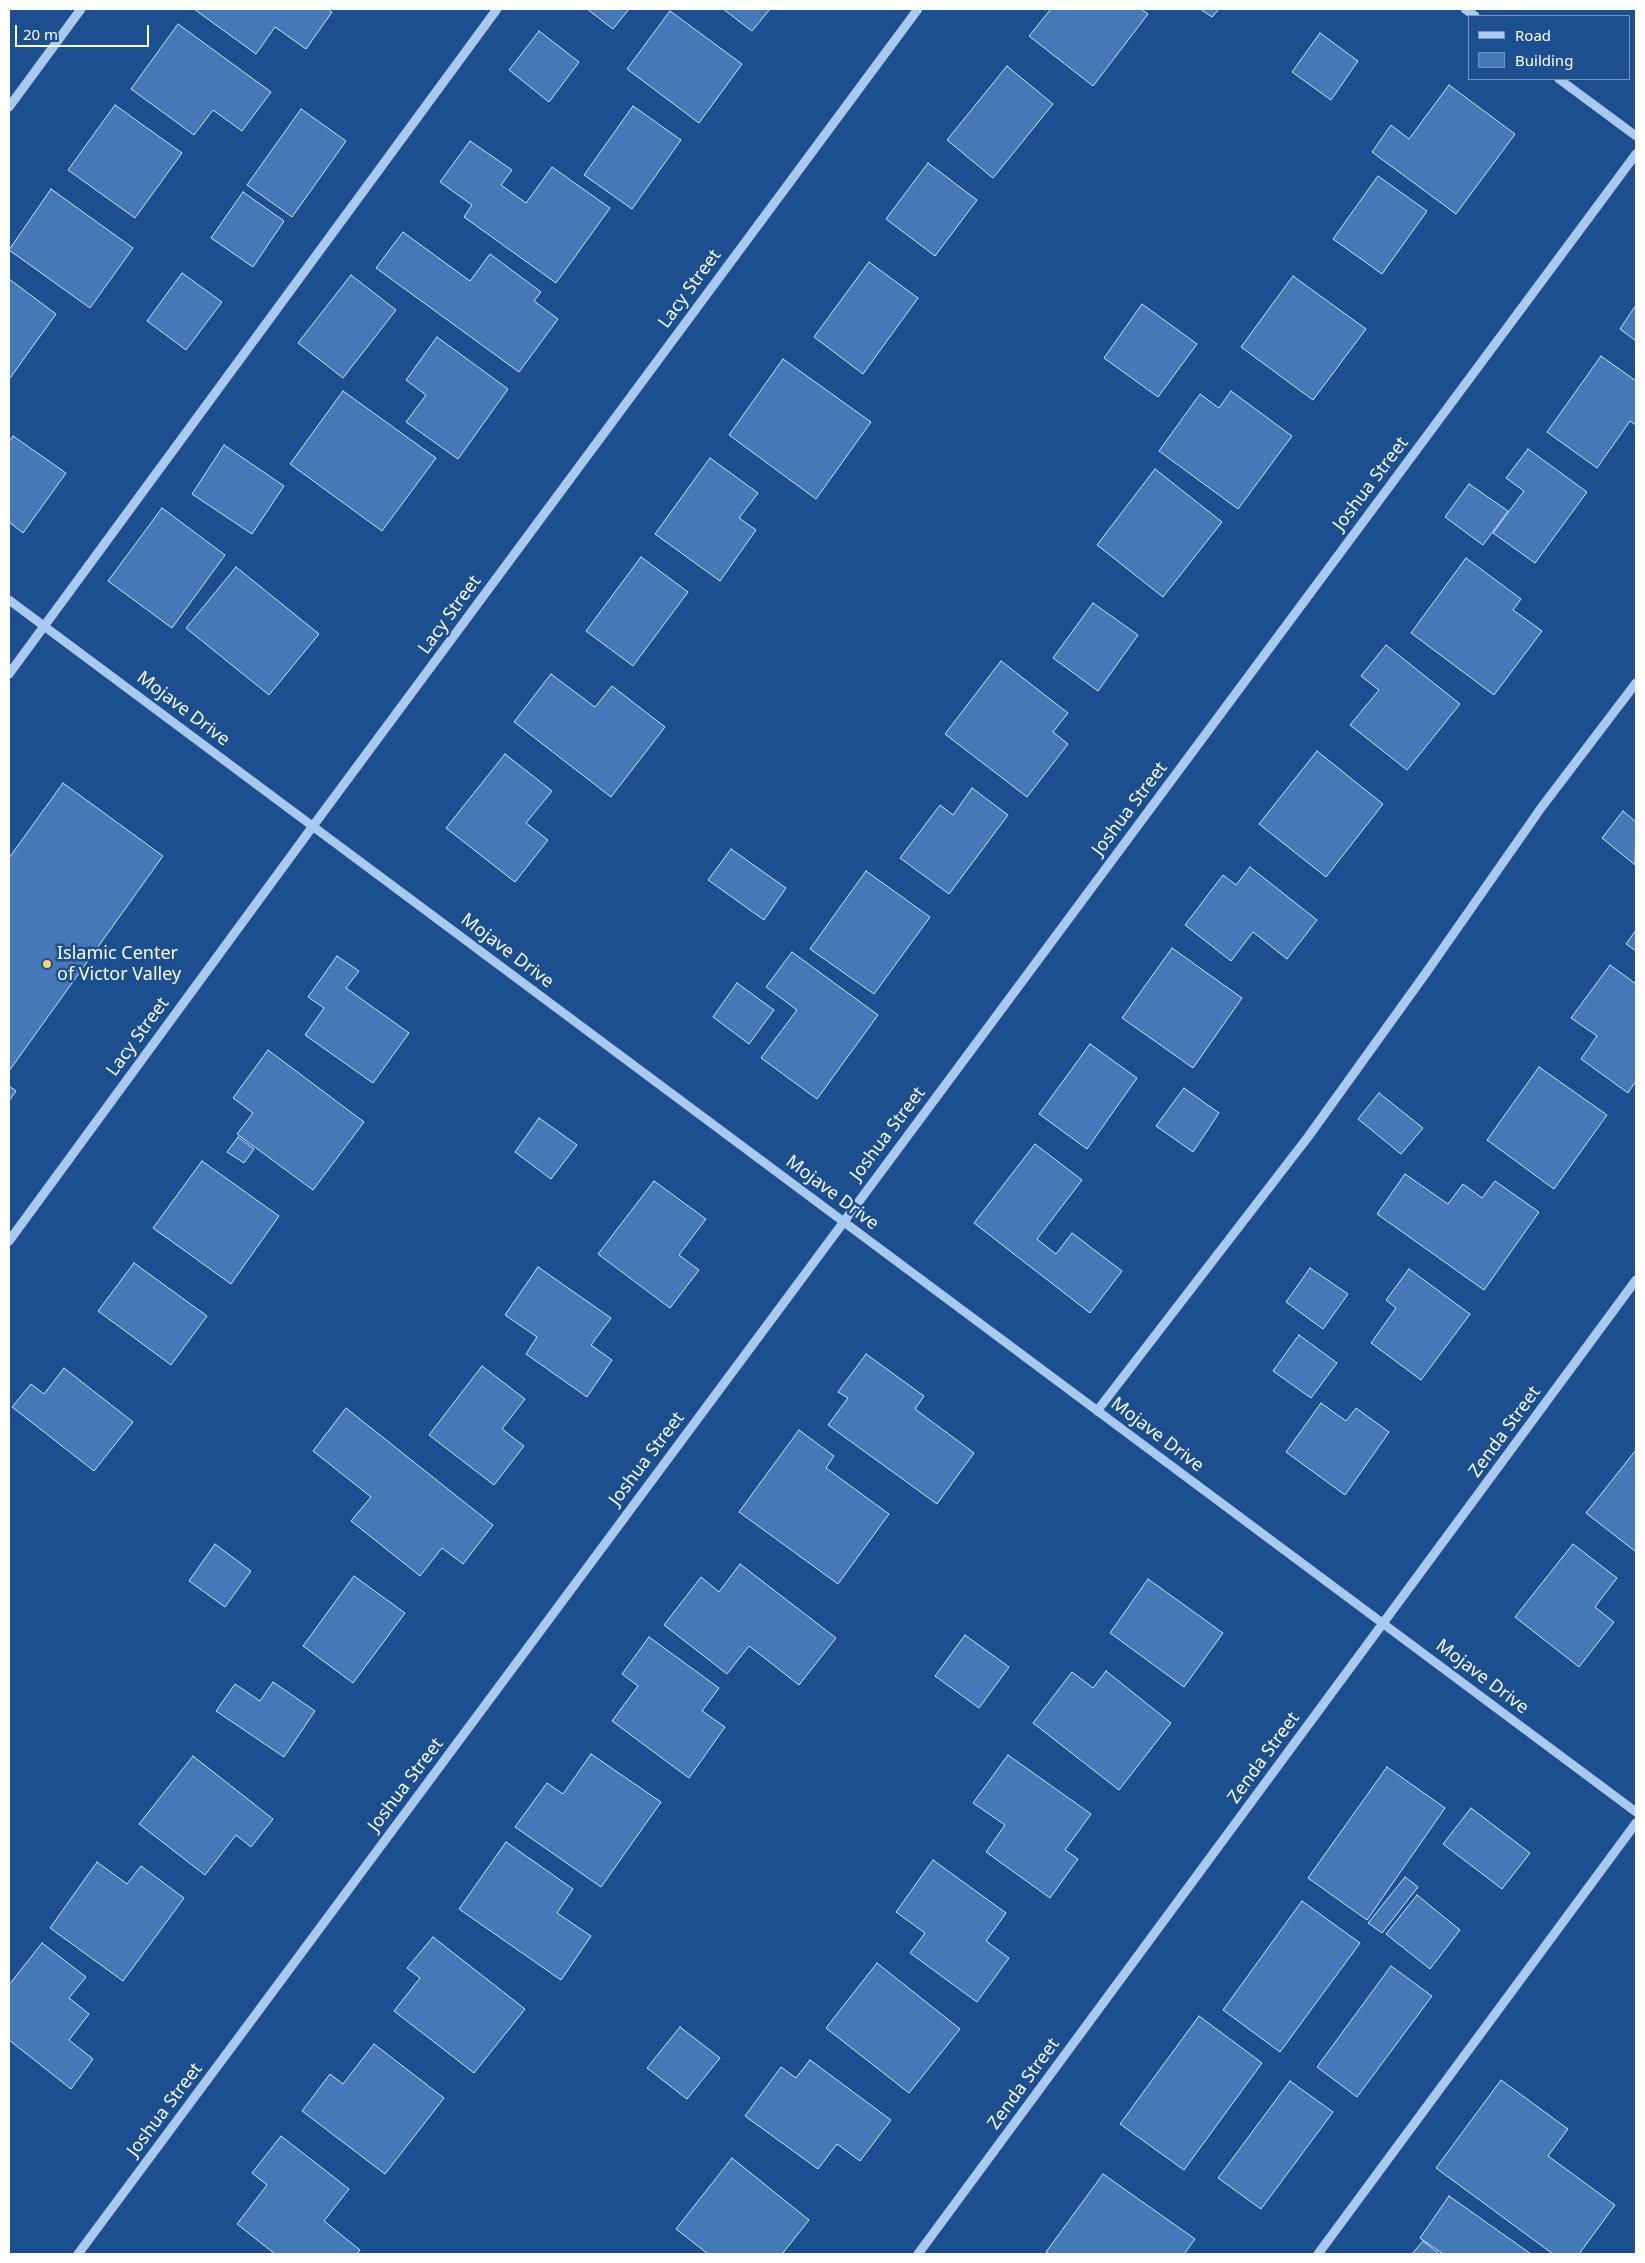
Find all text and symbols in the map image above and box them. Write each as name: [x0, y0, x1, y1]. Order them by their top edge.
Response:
scale bar: [18, 15, 151, 47]
legend: [1468, 15, 1630, 80]
text: 20 m: [23, 24, 58, 44]
text: Road: [1515, 25, 1551, 45]
text: Building: [1515, 50, 1573, 70]
street label: Lacy Street: [654, 245, 726, 333]
street label: Joshua Street: [1329, 433, 1413, 535]
street label: Lacy Street: [414, 571, 486, 659]
street label: Mojave Drive: [132, 667, 234, 751]
street label: Joshua Street: [1088, 758, 1172, 860]
street label: Mojave Drive: [456, 909, 558, 993]
place label: Islamic Center of Victor Valley: [57, 943, 181, 986]
marker: Islamic Center of Victor Valley: [41, 958, 53, 970]
street label: Lacy Street: [102, 993, 174, 1081]
street label: Joshua Street: [846, 1083, 930, 1185]
street label: Mojave Drive: [781, 1151, 883, 1235]
street label: Zenda Street: [1465, 1382, 1545, 1482]
street label: Mojave Drive: [1106, 1393, 1208, 1477]
street label: Joshua Street: [605, 1408, 689, 1510]
street label: Mojave Drive: [1431, 1635, 1533, 1719]
street label: Zenda Street: [1224, 1708, 1304, 1808]
street label: Joshua Street: [364, 1734, 448, 1836]
street label: Zenda Street: [984, 2034, 1064, 2134]
street label: Joshua Street: [123, 2059, 207, 2161]

